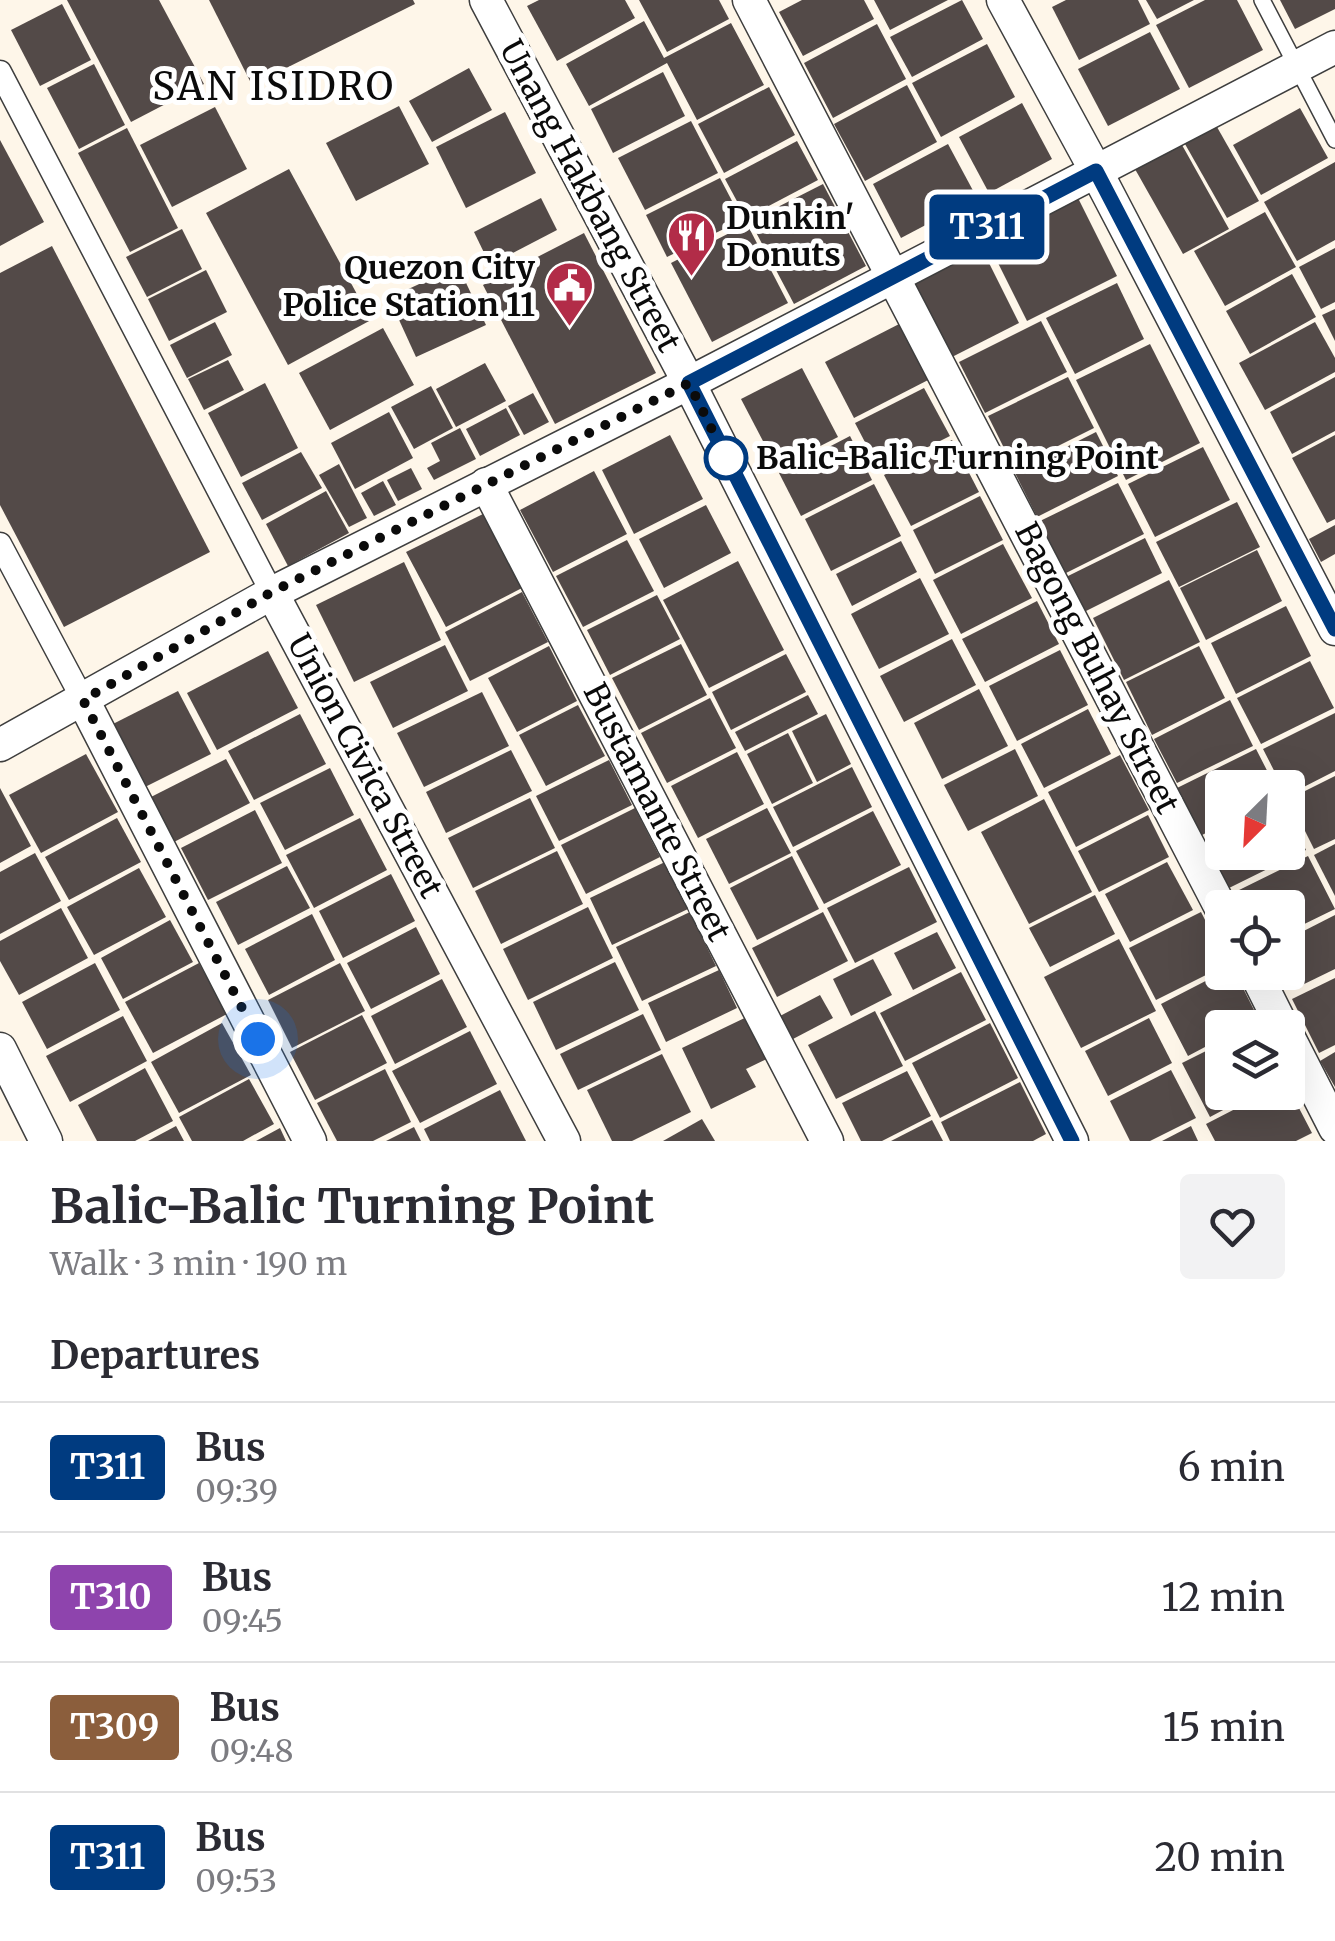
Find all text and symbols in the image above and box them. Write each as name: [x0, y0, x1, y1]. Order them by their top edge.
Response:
street label: Unang Hakbang Street: [491, 33, 689, 359]
district label: SAN ISIDRO: [152, 63, 396, 110]
line badge: T311: [917, 194, 1057, 260]
place label: Dunkin' Donuts: [726, 198, 855, 275]
text: T311: [949, 205, 1025, 249]
restaurant icon: Dunkin' Donuts: [665, 210, 717, 278]
place label: Quezon City Police Station 11: [283, 248, 536, 325]
public building icon: Quezon City Police Station 11: [544, 260, 596, 328]
marker: Balic-Balic Turning Point: [705, 437, 747, 479]
place label: Balic-Balic Turning Point: [756, 438, 1159, 478]
street label: Bagong Buhay Street: [1006, 516, 1188, 821]
street label: Union Civica Street: [279, 627, 452, 905]
street label: Bustamante Street: [575, 676, 740, 948]
north arrow: [1205, 770, 1305, 870]
map controls: [1205, 770, 1305, 1110]
button: locate: [1205, 890, 1305, 990]
button: layers: [1205, 1010, 1305, 1110]
your location: [233, 1014, 283, 1064]
button: heart: [1180, 1174, 1285, 1279]
text: Balic-Balic Turning Point: [50, 1176, 654, 1236]
text: Walk · 3 min · 190 m: [50, 1244, 347, 1284]
text: Departures: [50, 1332, 260, 1379]
text: Bus: [195, 1424, 266, 1471]
text: 6 min: [1178, 1444, 1285, 1491]
text: T311: [70, 1445, 145, 1489]
text: 09:39: [195, 1471, 278, 1511]
text: Bus: [202, 1554, 272, 1601]
text: 12 min: [1162, 1574, 1285, 1621]
text: T310: [70, 1575, 152, 1619]
text: 09:45: [202, 1601, 283, 1641]
text: Bus: [209, 1684, 280, 1731]
text: 15 min: [1163, 1704, 1285, 1751]
text: T309: [70, 1705, 159, 1749]
text: 09:48: [209, 1731, 294, 1771]
text: Bus: [195, 1814, 266, 1861]
text: 20 min: [1155, 1834, 1285, 1881]
text: T311: [70, 1835, 145, 1879]
text: 09:53: [195, 1861, 277, 1901]

